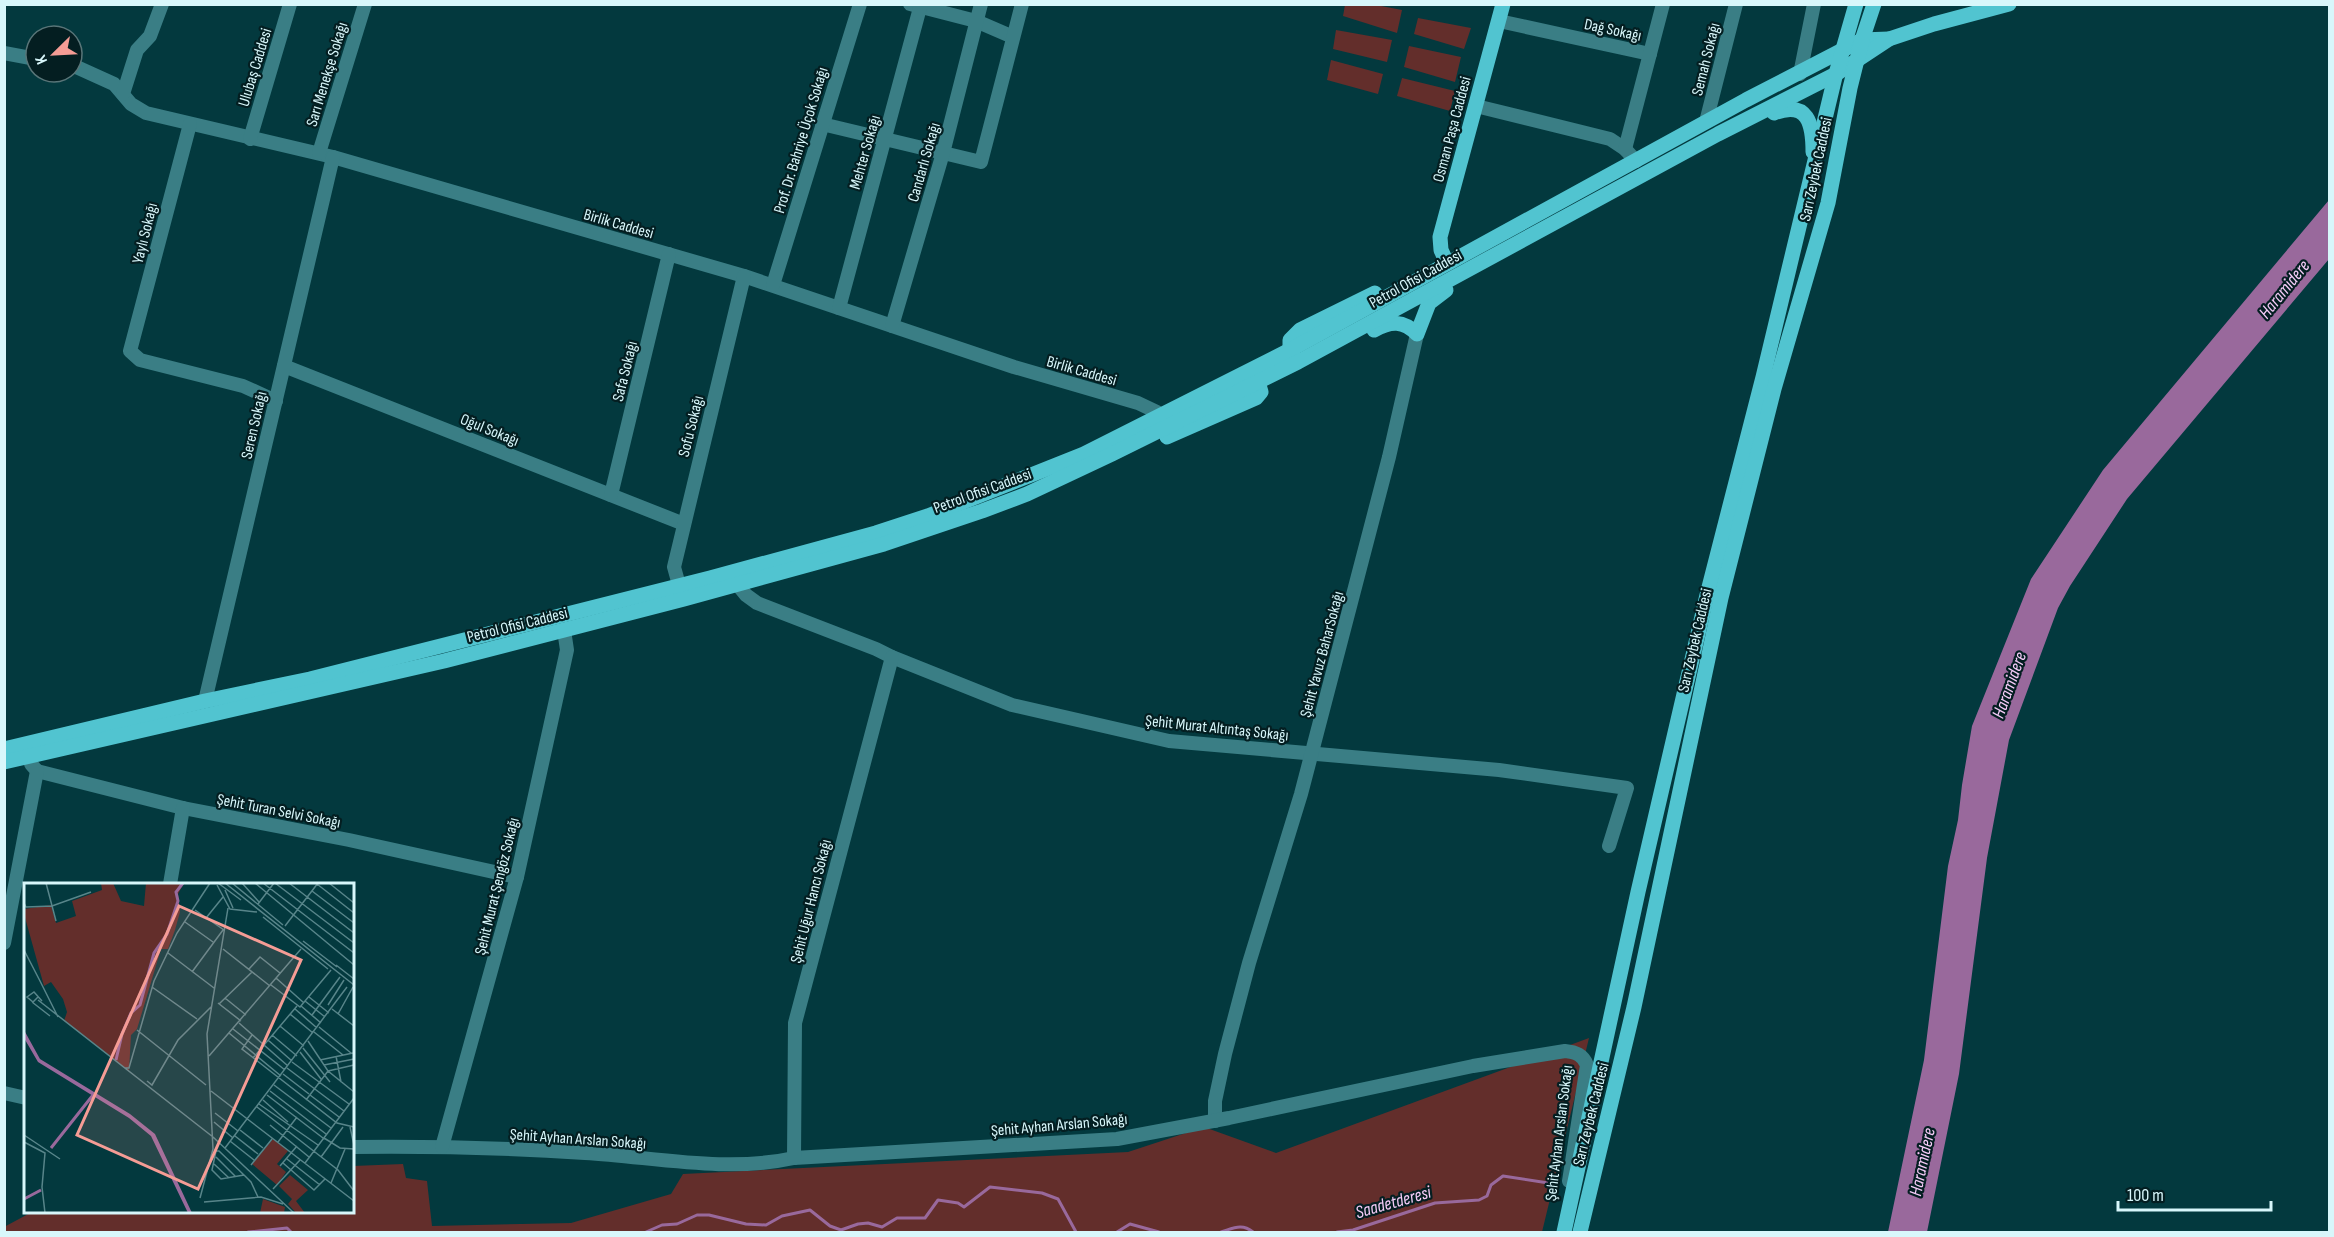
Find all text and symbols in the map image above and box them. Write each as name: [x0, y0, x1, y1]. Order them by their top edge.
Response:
street label: Dağ Sokağı: [1582, 15, 1643, 46]
street label: Sarı Menekşe Sokağı: [303, 20, 352, 129]
street label: Semah Sokağı: [1688, 21, 1725, 98]
north arrow: [24, 24, 84, 84]
street label: Ulubaş Caddesi: [235, 26, 276, 109]
text: K: [31, 52, 52, 67]
street label: Prof. Dr. Bahriye Üçok Sokağı: [770, 65, 833, 216]
street label: Osman Paşa Caddesi: [1429, 74, 1476, 184]
street label: Mehter Sokağı: [846, 113, 885, 192]
street label: Sarı Zeybek Caddesi: [1796, 116, 1837, 223]
street label: Candarlı Sokağı: [904, 121, 945, 204]
street label: Yaylı Sokağı: [129, 201, 162, 266]
street label: Birlik Caddesi: [581, 205, 656, 243]
street label: Petrol Ofisi Caddesi: [1366, 246, 1465, 313]
water label: Haramidere: [2254, 256, 2314, 323]
street label: Safa Sokağı: [609, 339, 642, 403]
street label: Birlik Caddesi: [1044, 352, 1119, 390]
street label: Seren Sokağı: [237, 390, 271, 461]
street label: Sofu Sokağı: [675, 394, 708, 459]
street label: Oğul Sokağı: [457, 410, 522, 451]
street label: Petrol Ofisi Caddesi: [931, 465, 1034, 518]
street label: Sarı Zeybek Caddesi: [1674, 587, 1717, 694]
street label: Şehit Yavuz BaharSokağı: [1296, 589, 1348, 720]
street label: Petrol Ofisi Caddesi: [465, 604, 570, 647]
water label: Haramidere: [1988, 649, 2031, 721]
street label: Şehit Murat Altıntaş Sokağı: [1144, 712, 1289, 745]
street label: Şehit Turan Selvi Sokağı: [215, 790, 342, 833]
street label: Şehit Murat Şengöz Sokağı: [471, 816, 524, 957]
street label: Şehit Uğur Hancı Sokağı: [787, 838, 836, 965]
inset map: [24, 883, 354, 1213]
street label: Sarı Zeybek Caddesi: [1569, 1061, 1613, 1168]
street label: Şehit Ayhan Arslan Sokağı: [1542, 1064, 1577, 1202]
street label: Şehit Ayhan Arslan Sokağı: [990, 1110, 1128, 1141]
street label: Şehit Ayhan Arslan Sokağı: [509, 1125, 647, 1154]
water label: Haramidere: [1905, 1126, 1940, 1198]
scale bar: [2118, 1174, 2271, 1212]
water label: Saadetderesi: [1353, 1182, 1434, 1223]
text: 100 m: [2127, 1185, 2164, 1206]

